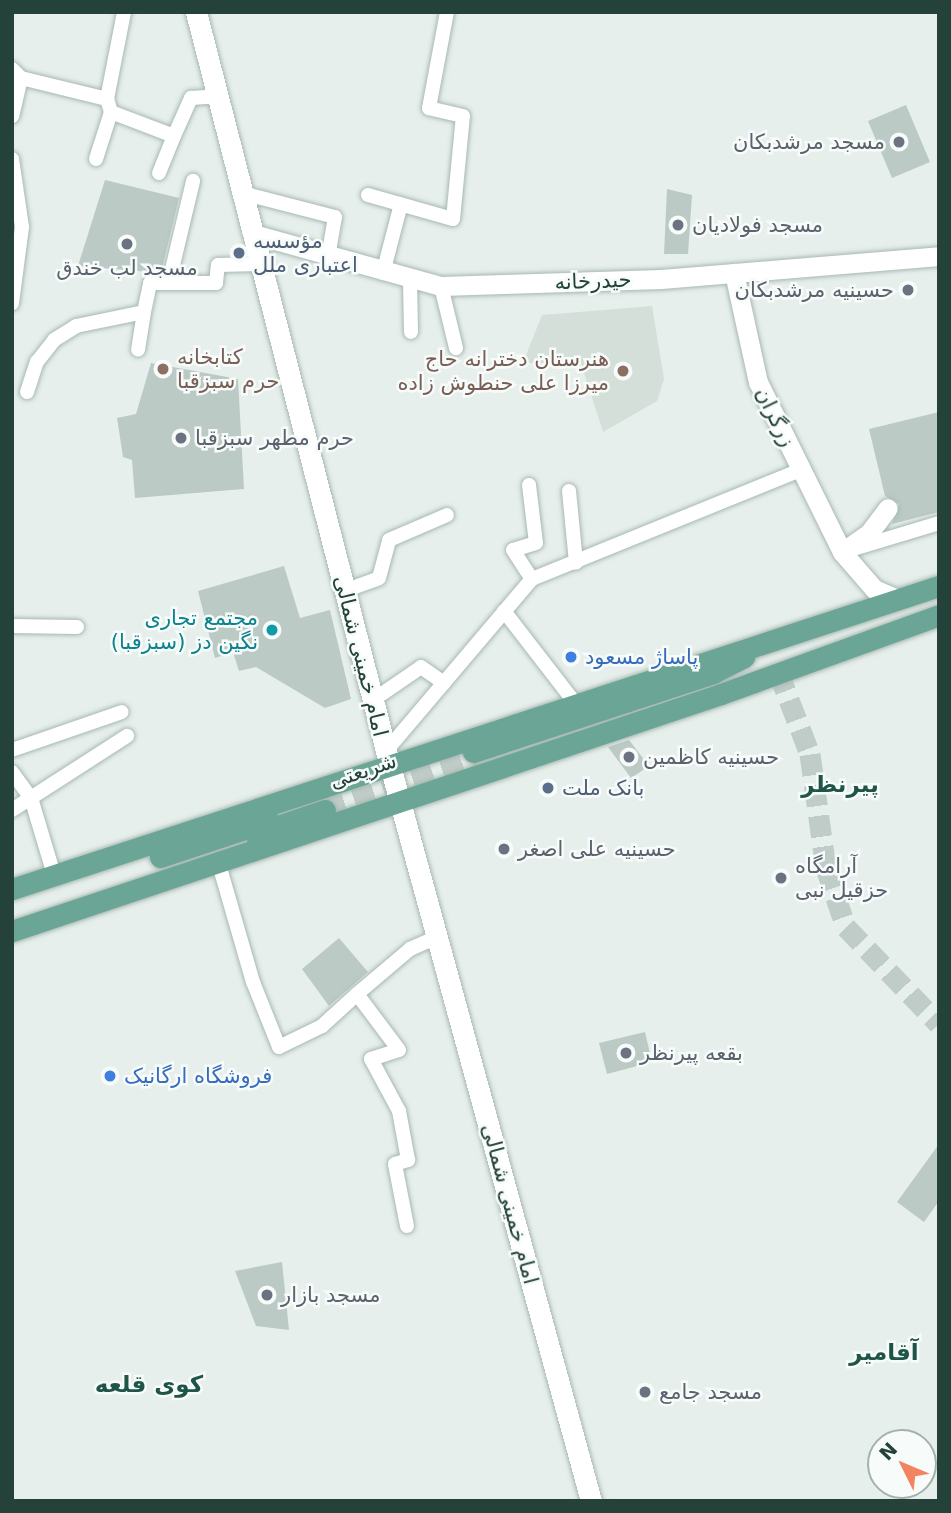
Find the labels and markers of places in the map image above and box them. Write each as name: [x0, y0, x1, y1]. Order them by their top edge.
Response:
place label: مسجد مرشدبکان: [733, 129, 885, 155]
marker: مسجد مرشدبکان: [891, 134, 907, 150]
place label: مسجد فولادیان: [692, 212, 823, 238]
marker: مسجد فولادیان: [670, 217, 686, 233]
place label: مؤسسه اعتباری ملل: [253, 228, 358, 278]
marker: مسجد لب خندق: [119, 236, 135, 252]
marker: مؤسسه اعتباری ملل: [231, 245, 247, 261]
place label: مسجد لب خندق: [56, 255, 198, 281]
place label: حسینیه مرشدبکان: [735, 277, 894, 303]
marker: حسینیه مرشدبکان: [900, 282, 916, 298]
place label: کتابخانه حرم سبزقبا: [177, 344, 280, 394]
place label: هنرستان دخترانه حاج میرزا علی حنطوش زاده: [397, 346, 609, 396]
marker: کتابخانه حرم سبزقبا: [155, 361, 171, 377]
marker: هنرستان دخترانه حاج میرزا علی حنطوش زاده: [615, 363, 631, 379]
place label: حرم مطهر سبزقبا: [195, 425, 354, 451]
marker: حرم مطهر سبزقبا: [173, 430, 189, 446]
place label: مجتمع تجاری نگین دز (سبزقبا): [111, 605, 258, 655]
marker: مجتمع تجاری نگین دز (سبزقبا): [264, 622, 280, 638]
place label: پاساژ مسعود: [585, 644, 698, 670]
marker: پاساژ مسعود: [563, 649, 579, 665]
place label: حسینیه کاظمین: [643, 744, 779, 770]
marker: حسینیه کاظمین: [621, 749, 637, 765]
place label: بانک ملت: [562, 775, 644, 801]
marker: بانک ملت: [540, 780, 556, 796]
place label: حسینیه علی اصغر: [518, 836, 676, 862]
marker: حسینیه علی اصغر: [496, 841, 512, 857]
place label: آرامگاه حزقیل نبی: [795, 853, 888, 903]
marker: آرامگاه حزقیل نبی: [773, 870, 789, 886]
place label: بقعه پیرنظر: [640, 1040, 743, 1066]
marker: بقعه پیرنظر: [618, 1045, 634, 1061]
place label: فروشگاه ارگانیک: [124, 1063, 272, 1089]
marker: فروشگاه ارگانیک: [102, 1068, 118, 1084]
place label: مسجد بازار: [281, 1282, 381, 1308]
marker: مسجد بازار: [259, 1287, 275, 1303]
place label: مسجد جامع: [659, 1379, 762, 1405]
marker: مسجد جامع: [637, 1384, 653, 1400]

